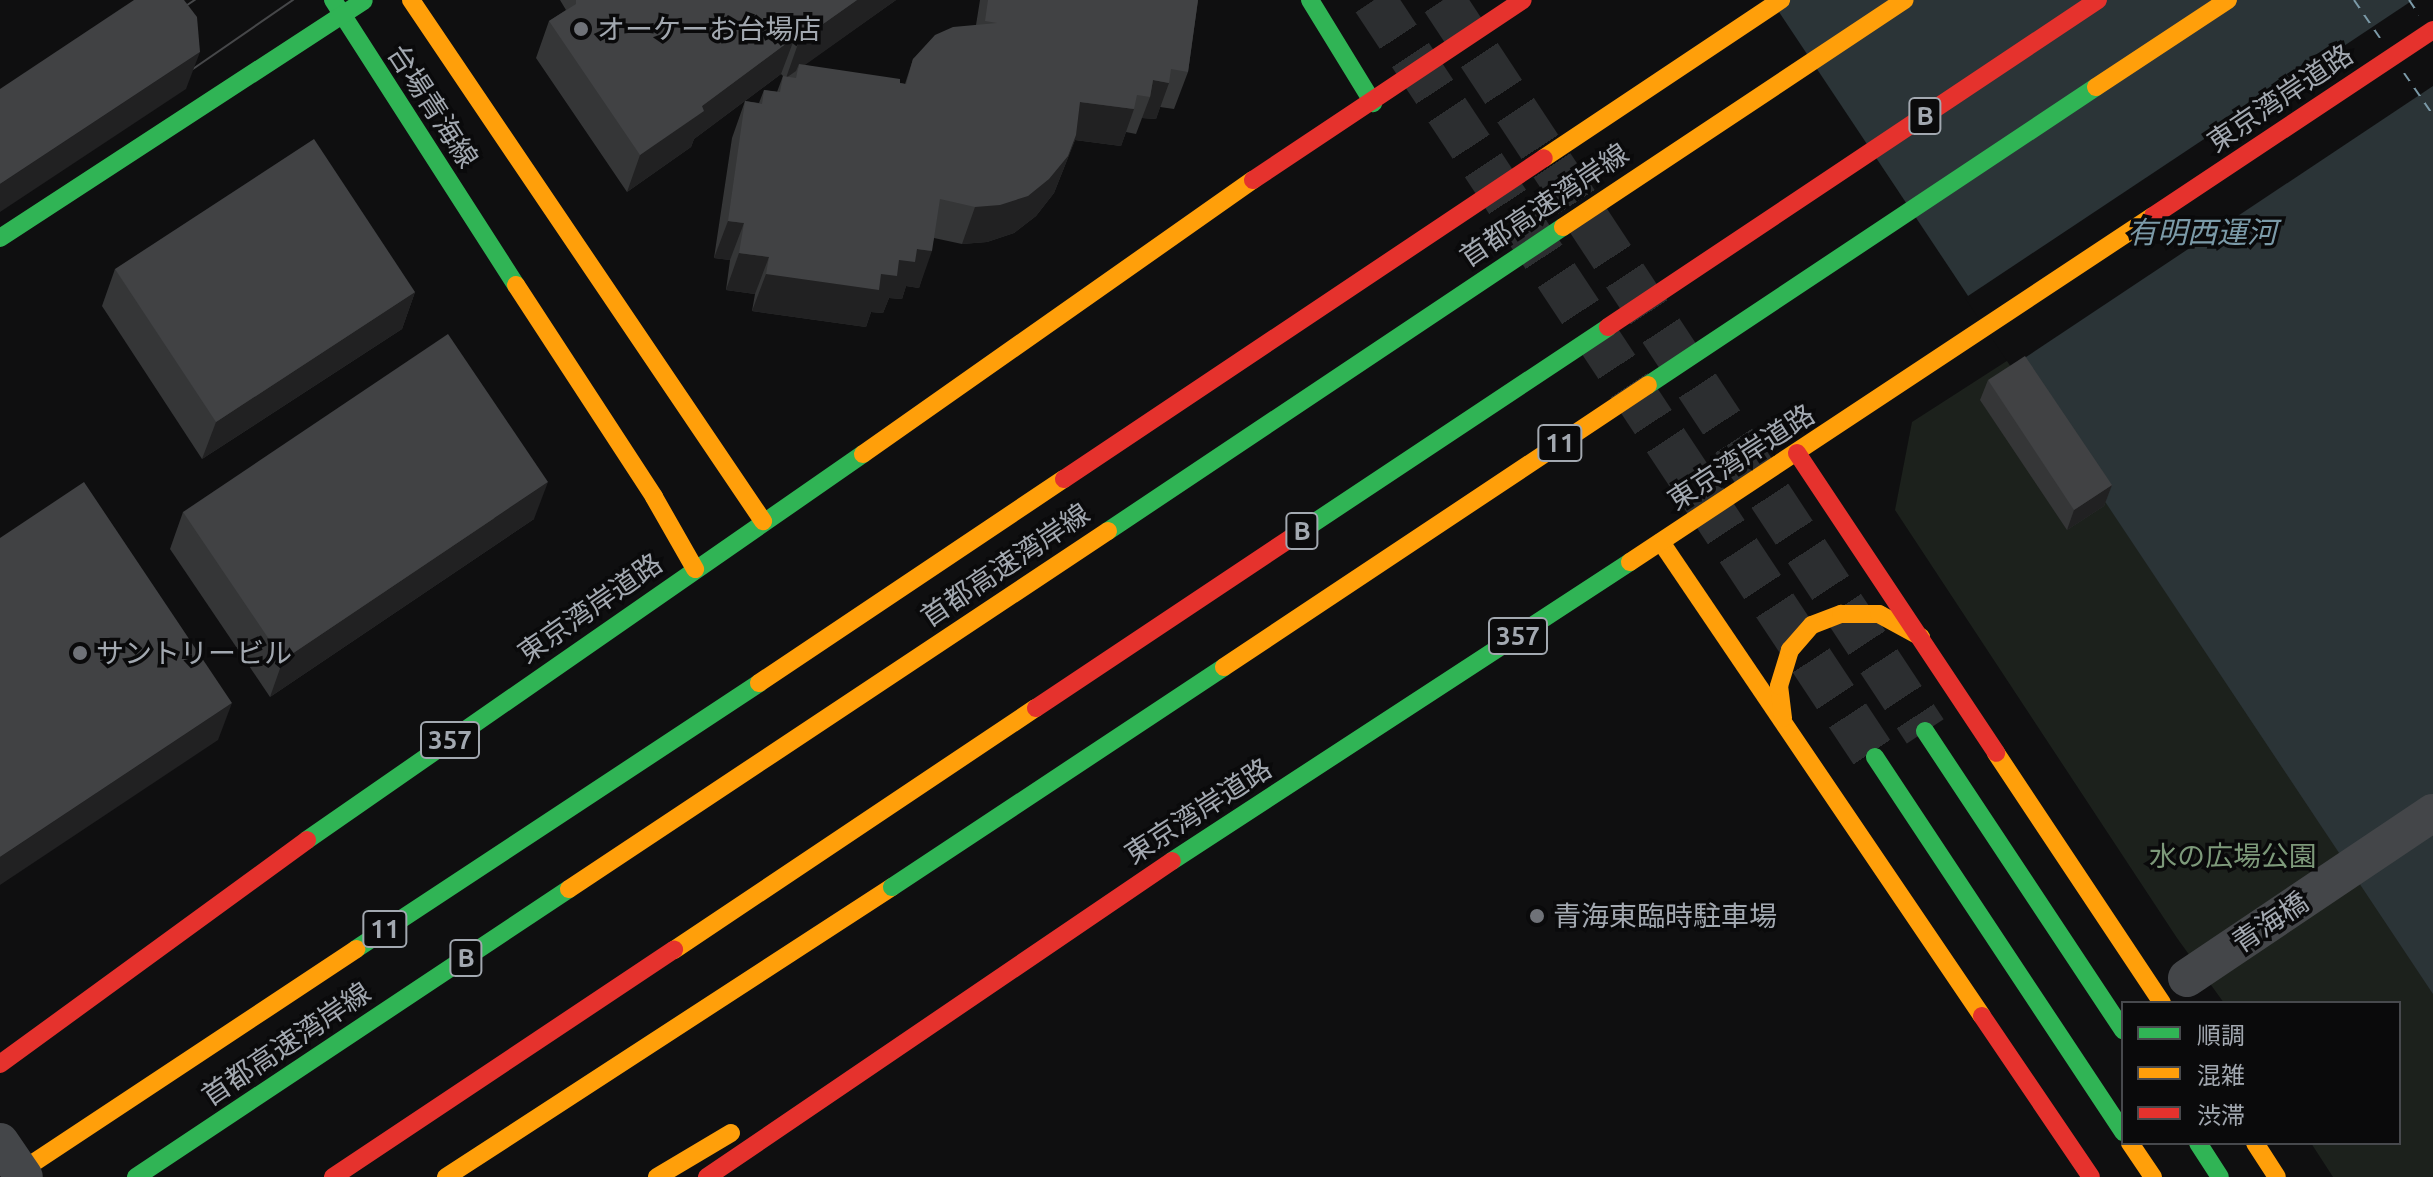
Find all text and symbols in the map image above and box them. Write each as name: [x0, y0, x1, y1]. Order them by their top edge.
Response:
place label: オーケーお台場店: [597, 12, 821, 46]
marker: オーケーお台場店: [572, 20, 590, 38]
street label: 東京湾岸道路: [2201, 37, 2359, 159]
street label: 台場青海線: [381, 38, 485, 174]
road number: B: [1907, 94, 1943, 138]
street label: 首都高速湾岸線: [1453, 136, 1635, 274]
water label: 有明西運河: [2127, 214, 2277, 250]
street label: 東京湾岸道路: [1661, 397, 1821, 517]
road number: 11: [1536, 421, 1584, 465]
street label: 首都高速湾岸線: [914, 496, 1096, 634]
road number: B: [1284, 509, 1320, 553]
street label: 東京湾岸道路: [512, 546, 668, 670]
road number: 357: [1488, 614, 1548, 658]
place label: サントリービル: [96, 636, 292, 670]
marker: サントリービル: [71, 644, 89, 662]
road number: 357: [420, 718, 480, 762]
street label: 東京湾岸道路: [1118, 751, 1278, 871]
park label: 水の広場公園: [2149, 839, 2317, 873]
street label: 青海橋: [2226, 885, 2314, 959]
place label: 青海東臨時駐車場: [1553, 899, 1777, 933]
road number: 11: [361, 907, 409, 951]
marker: 青海東臨時駐車場: [1528, 907, 1546, 925]
road number: B: [448, 936, 484, 980]
street label: 首都高速湾岸線: [195, 975, 377, 1113]
legend: [2121, 1001, 2401, 1145]
text: 順調: [2197, 1022, 2245, 1049]
text: 混雑: [2197, 1062, 2245, 1089]
text: 渋滞: [2197, 1102, 2245, 1129]

